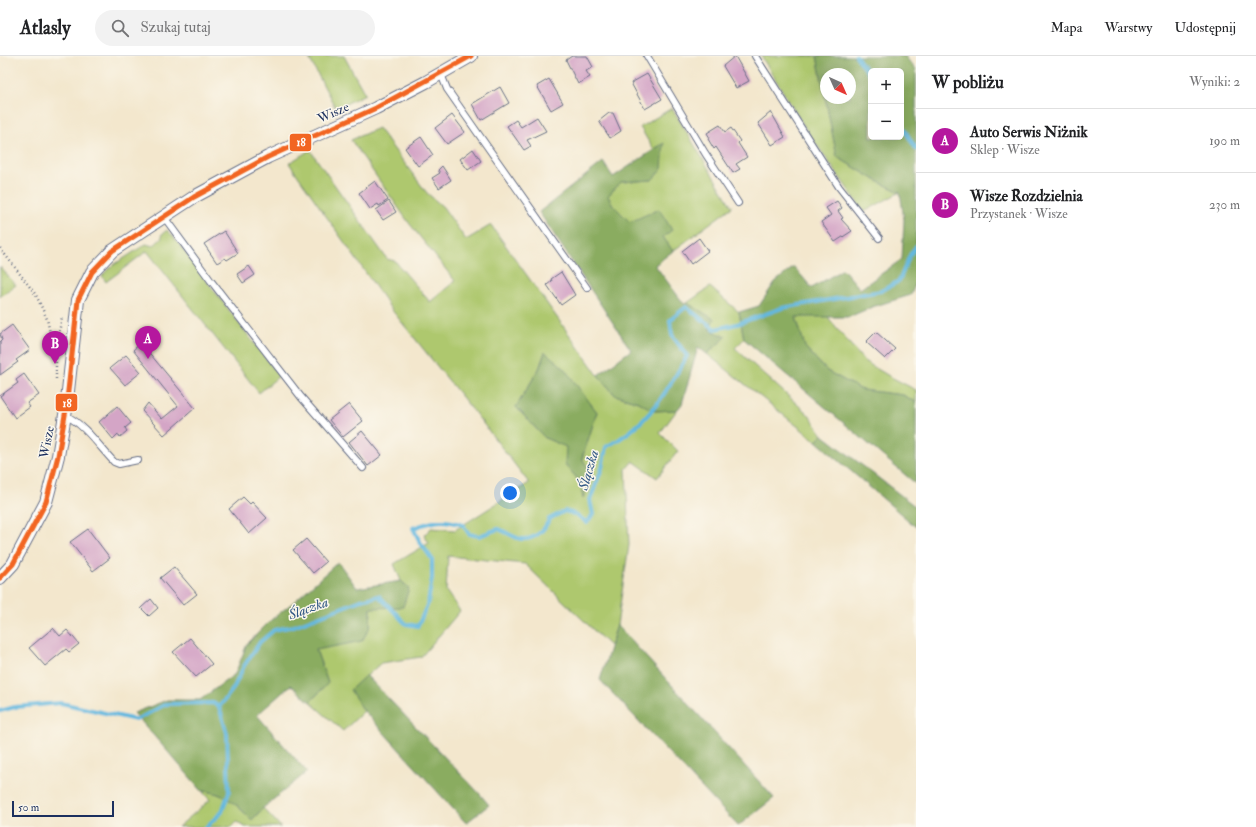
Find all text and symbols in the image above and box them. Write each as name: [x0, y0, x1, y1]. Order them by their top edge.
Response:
search box: [95, 10, 375, 46]
text: Atlasly: [20, 16, 71, 40]
icon: search: [109, 17, 131, 39]
text: Szukaj tutaj: [141, 18, 211, 37]
text: Mapa: [1050, 19, 1082, 36]
text: Warstwy: [1104, 19, 1153, 36]
text: Udostępnij: [1175, 19, 1236, 36]
north arrow: [820, 68, 856, 104]
map controls: [868, 68, 904, 140]
button: +: [868, 68, 904, 104]
text: W pobliżu: [932, 72, 1004, 93]
text: Wyniki: 2: [1189, 74, 1240, 90]
street label: Wisze: [314, 99, 352, 127]
button: −: [868, 104, 904, 140]
text: Auto Serwis Niżnik: [970, 123, 1088, 142]
line badge: 18: [289, 133, 312, 152]
text: A: [941, 133, 949, 149]
text: 190 m: [1209, 133, 1240, 149]
text: 18: [296, 136, 306, 149]
text: Sklep · Wisze: [970, 142, 1040, 158]
text: Wisze Rozdzielnia: [970, 187, 1083, 206]
text: B: [941, 197, 949, 213]
text: 230 m: [1209, 197, 1240, 213]
text: Przystanek · Wisze: [970, 206, 1068, 222]
pin: A: [135, 326, 161, 359]
pin: B: [42, 331, 68, 364]
line badge: 18: [55, 393, 78, 412]
text: 18: [62, 397, 72, 410]
street label: Wisze: [36, 424, 58, 461]
water label: Ślączka: [573, 447, 602, 493]
your location: [500, 483, 520, 503]
water label: Ślączka: [285, 592, 331, 624]
scale bar: [12, 799, 114, 818]
text: 50 m: [18, 801, 39, 814]

